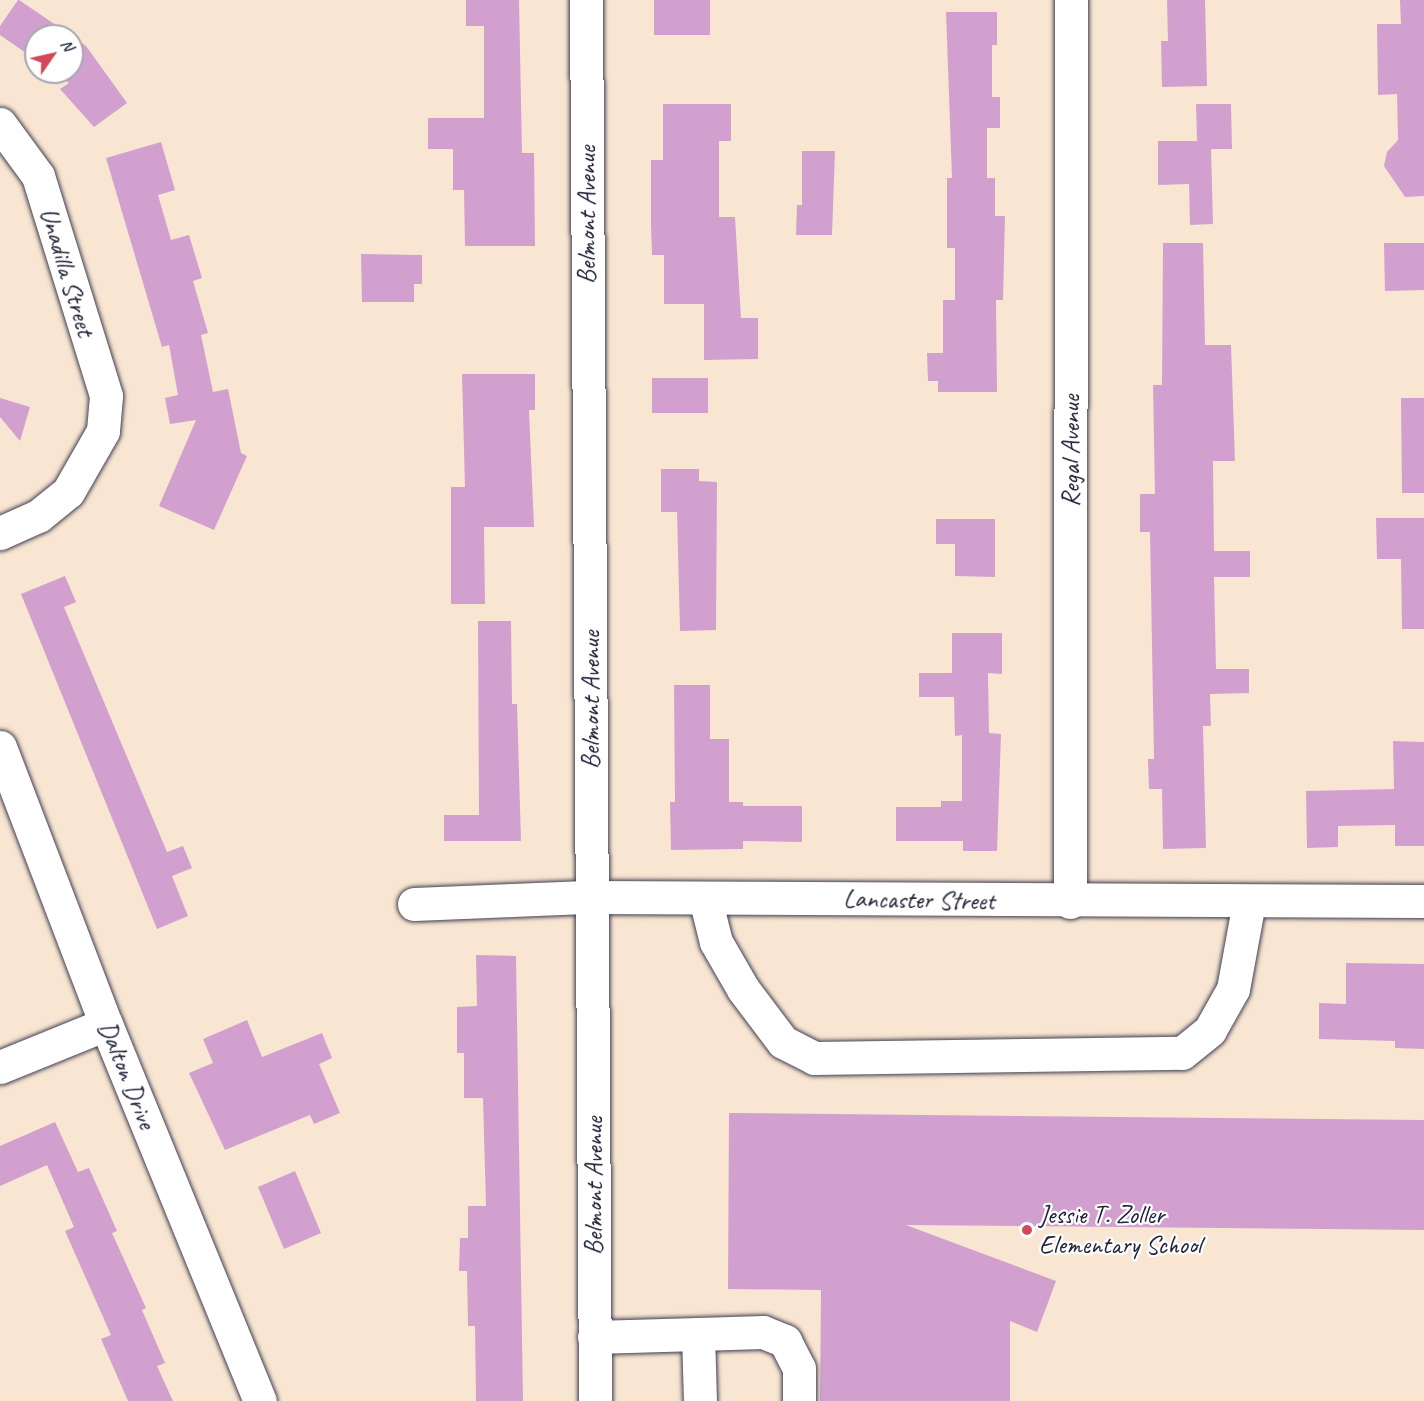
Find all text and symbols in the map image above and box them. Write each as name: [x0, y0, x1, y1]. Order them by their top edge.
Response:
north arrow: [24, 24, 84, 84]
text: N: [56, 35, 78, 55]
street label: Belmont Avenue: [571, 146, 603, 284]
street label: Unadilla Street: [33, 204, 101, 340]
street label: Regal Avenue: [1055, 395, 1087, 507]
street label: Belmont Avenue: [575, 631, 607, 769]
street label: Lancaster Street: [843, 883, 995, 917]
street label: Dalton Drive: [91, 1017, 163, 1133]
street label: Belmont Avenue: [578, 1117, 610, 1255]
place label: Jessie T. Zoller Elementary School: [1039, 1199, 1201, 1260]
marker: Jessie T. Zoller Elementary School: [1020, 1223, 1034, 1237]

